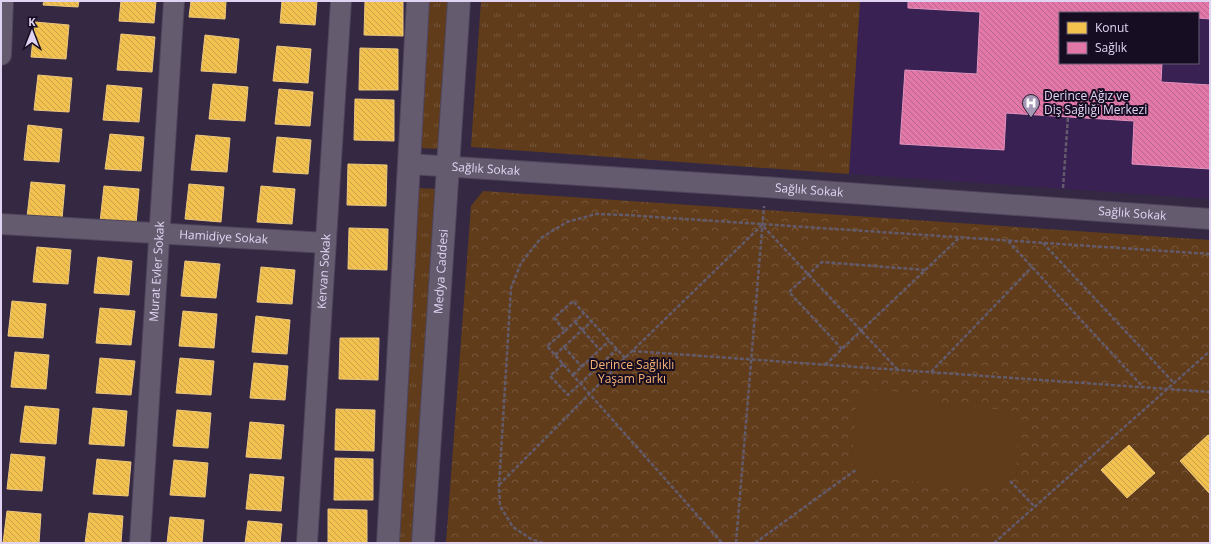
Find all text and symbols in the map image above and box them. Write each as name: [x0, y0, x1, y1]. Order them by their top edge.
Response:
north arrow: [12, 12, 52, 52]
legend: [1059, 12, 1199, 64]
text: K: [28, 14, 36, 29]
text: Konut: [1095, 19, 1129, 36]
text: Sağlık: [1095, 39, 1128, 56]
place label: Derince Ağız ve Diş Sağlığı Merkezi: [1044, 87, 1147, 118]
hospital icon: Derince Ağız ve Diş Sağlığı Merkezi: [1021, 93, 1041, 118]
street label: Sağlık Sokak: [451, 158, 521, 179]
street label: Sağlık Sokak: [774, 179, 845, 201]
street label: Sağlık Sokak: [1098, 202, 1168, 224]
street label: Murat Evler Sokak: [145, 220, 168, 322]
street label: Hamidiye Sokak: [179, 225, 269, 248]
street label: Medya Caddesi: [429, 229, 452, 315]
street label: Kervan Sokak: [313, 233, 334, 310]
park label: Derince Sağlıklı Yaşam Parkı: [590, 356, 674, 387]

